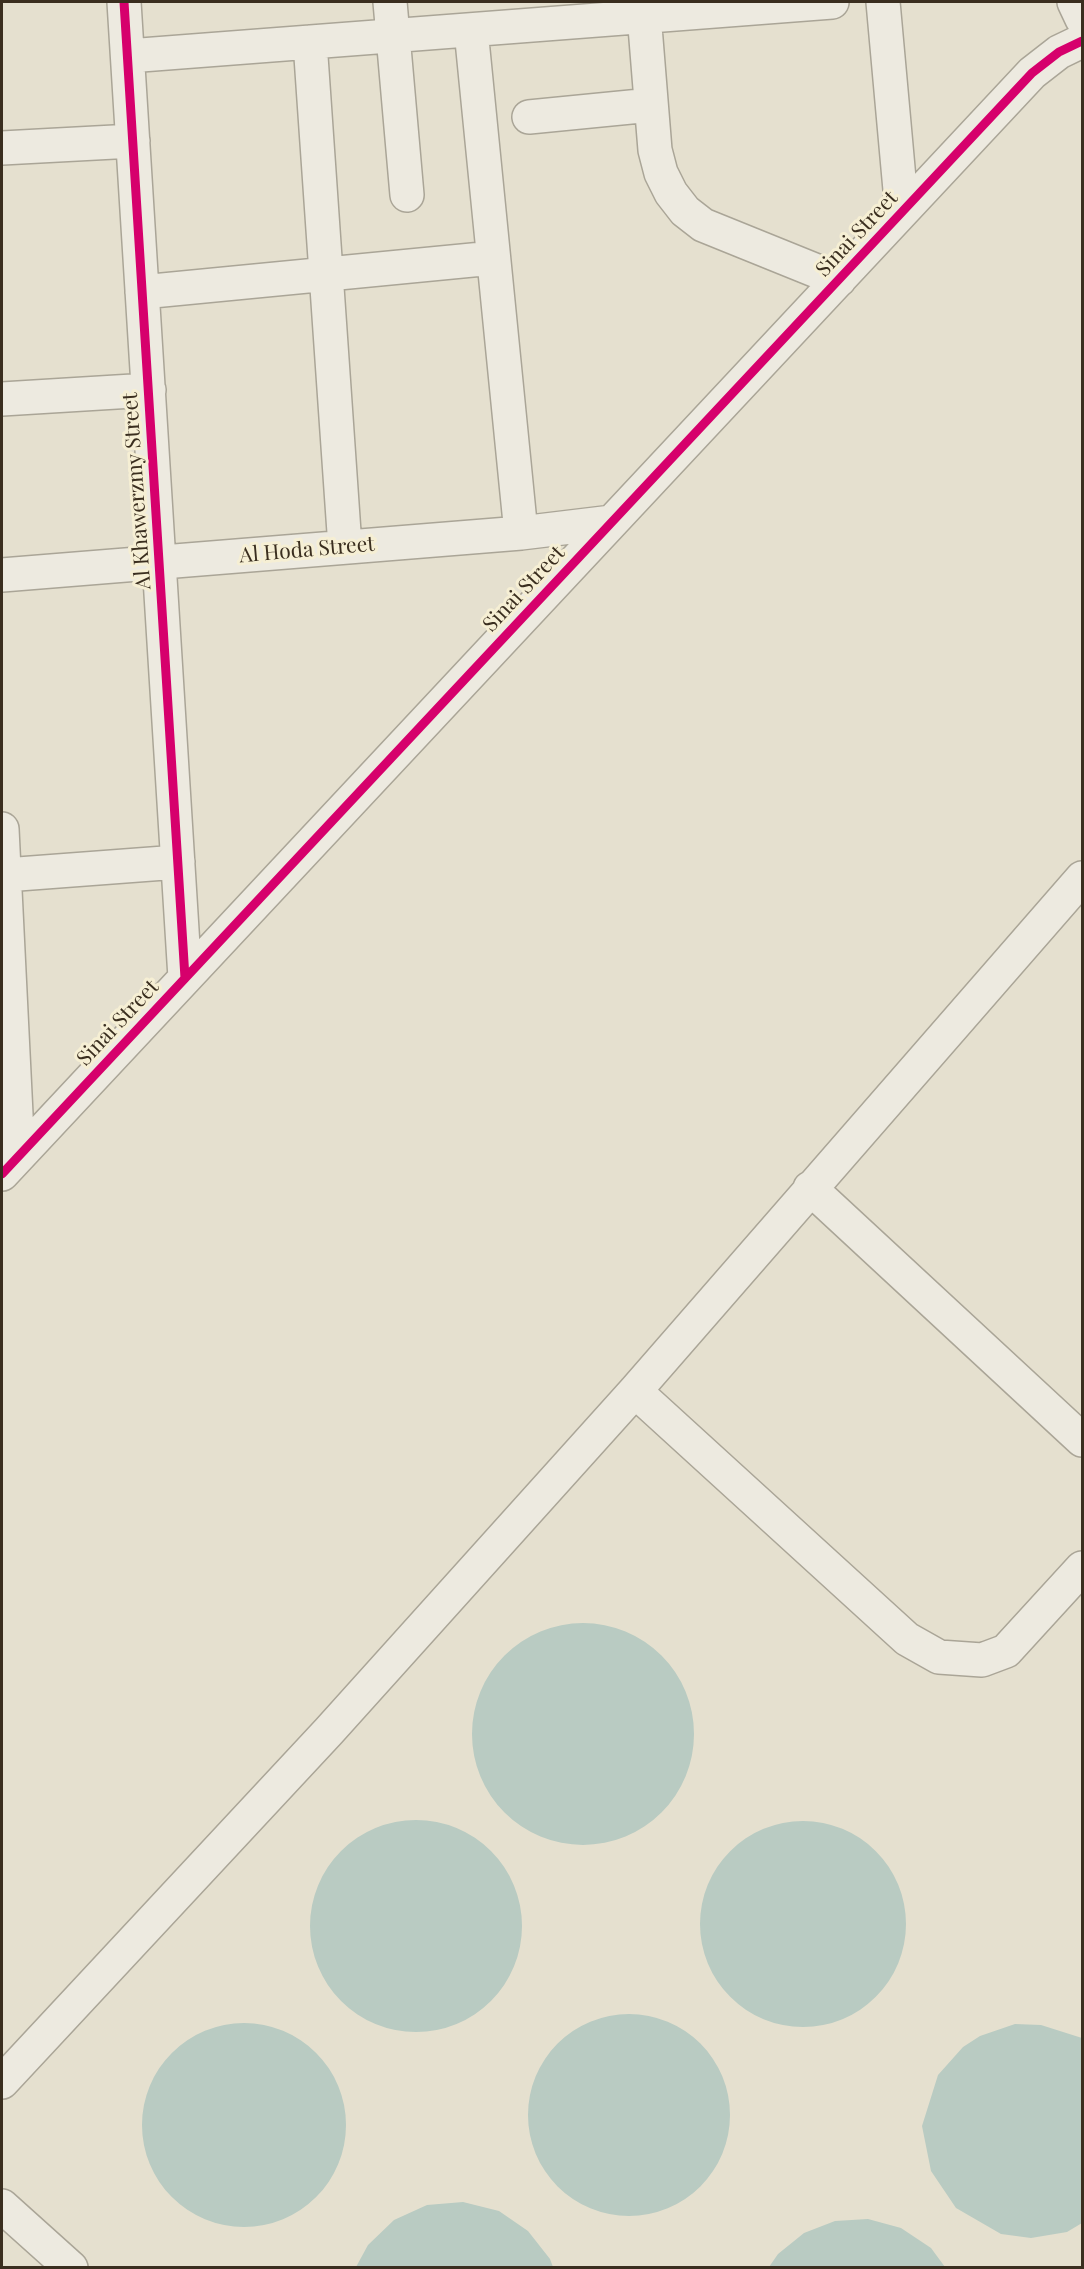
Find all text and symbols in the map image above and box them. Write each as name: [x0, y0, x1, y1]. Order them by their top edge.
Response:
street label: Sinai Street: [811, 186, 903, 282]
street label: Al Khawerzmy Street: [118, 392, 156, 590]
street label: Al Hoda Street: [238, 532, 376, 568]
street label: Sinai Street: [478, 541, 570, 637]
street label: Sinai Street: [72, 975, 164, 1071]

